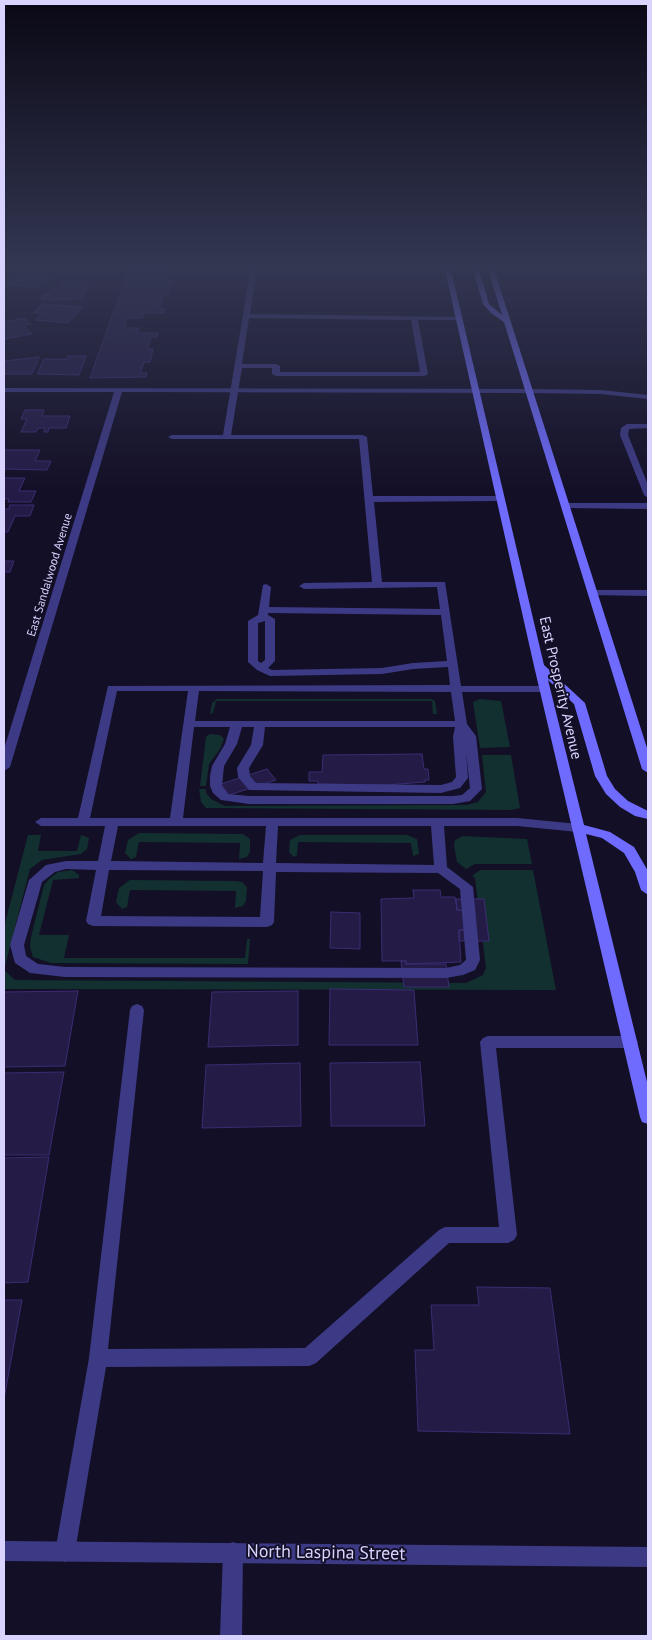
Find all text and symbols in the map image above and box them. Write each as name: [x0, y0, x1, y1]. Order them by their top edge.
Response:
street label: East Sandalwood Avenue: [24, 512, 76, 638]
street label: East Prosperity Avenue: [535, 615, 585, 761]
street label: North Laspina Street: [246, 1541, 406, 1565]

